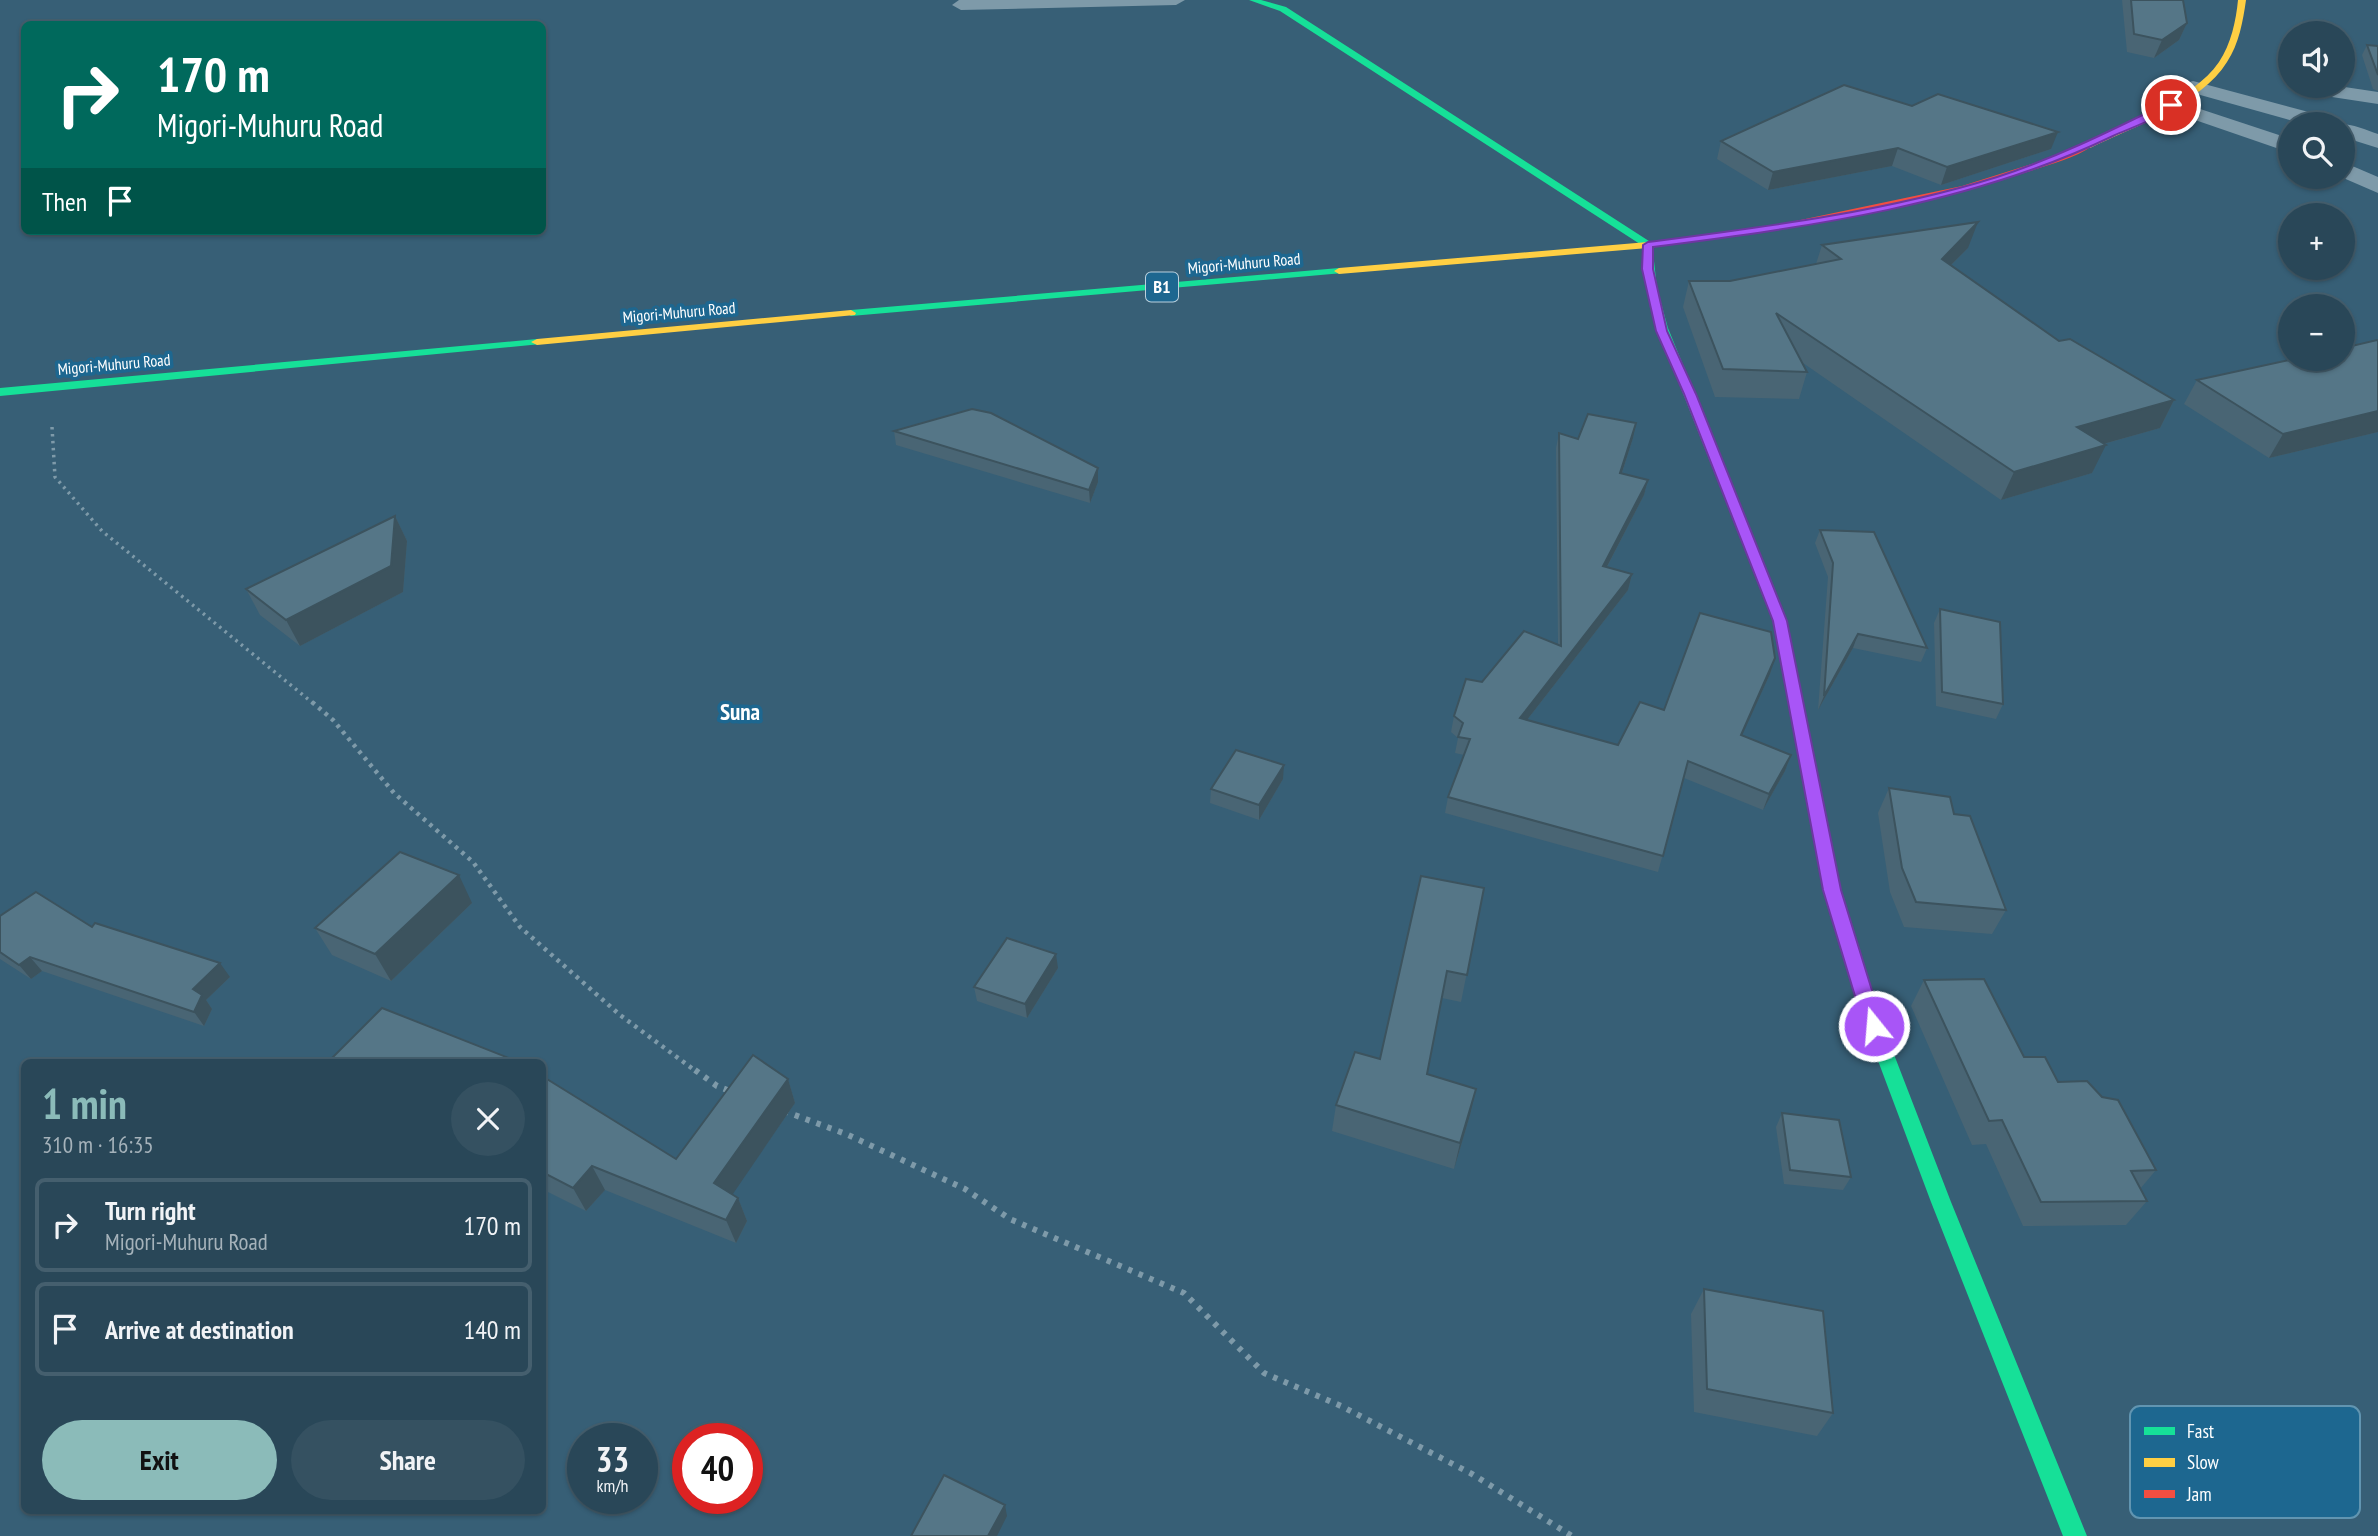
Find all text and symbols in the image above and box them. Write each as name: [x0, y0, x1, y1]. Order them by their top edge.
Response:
map controls: [2278, 21, 2355, 371]
button: sound: [2278, 21, 2355, 98]
text: 170 m: [157, 42, 270, 106]
icon: right: [42, 49, 133, 140]
pin: [2141, 75, 2201, 135]
icon: arrive: [2152, 86, 2190, 124]
text: Migori-Muhuru Road: [157, 104, 383, 146]
button: search: [2278, 112, 2355, 189]
icon: arrive: [101, 182, 139, 220]
text: Then: [42, 185, 87, 218]
button: +: [2278, 203, 2355, 280]
street label: Migori-Muhuru Road: [1187, 248, 1301, 278]
road number: B1: [1146, 272, 1178, 302]
button: −: [2278, 294, 2355, 371]
street label: Migori-Muhuru Road: [622, 297, 736, 327]
street label: Migori-Muhuru Road: [57, 349, 171, 379]
district label: Suna: [720, 697, 760, 726]
position arrow: [1837, 989, 1911, 1063]
text: 1 min: [42, 1076, 127, 1131]
button: close: [451, 1082, 525, 1156]
text: 310 m · 16:35: [42, 1130, 154, 1159]
text: Turn right: [105, 1194, 196, 1227]
icon: right: [46, 1206, 84, 1244]
text: 170 m: [463, 1209, 521, 1242]
text: Migori-Muhuru Road: [105, 1227, 268, 1256]
icon: arrive: [46, 1310, 84, 1348]
text: Arrive at destination: [105, 1313, 294, 1346]
text: 140 m: [463, 1313, 521, 1346]
legend: [2130, 1406, 2360, 1518]
text: Fast: [2187, 1419, 2215, 1443]
button: Exit: [42, 1420, 277, 1500]
button: Share: [291, 1420, 525, 1500]
speed limit sign: 40: [672, 1423, 763, 1514]
text: 33: [596, 1436, 629, 1482]
text: Slow: [2187, 1450, 2220, 1474]
text: km/h: [597, 1474, 628, 1497]
text: Jam: [2186, 1482, 2212, 1506]

